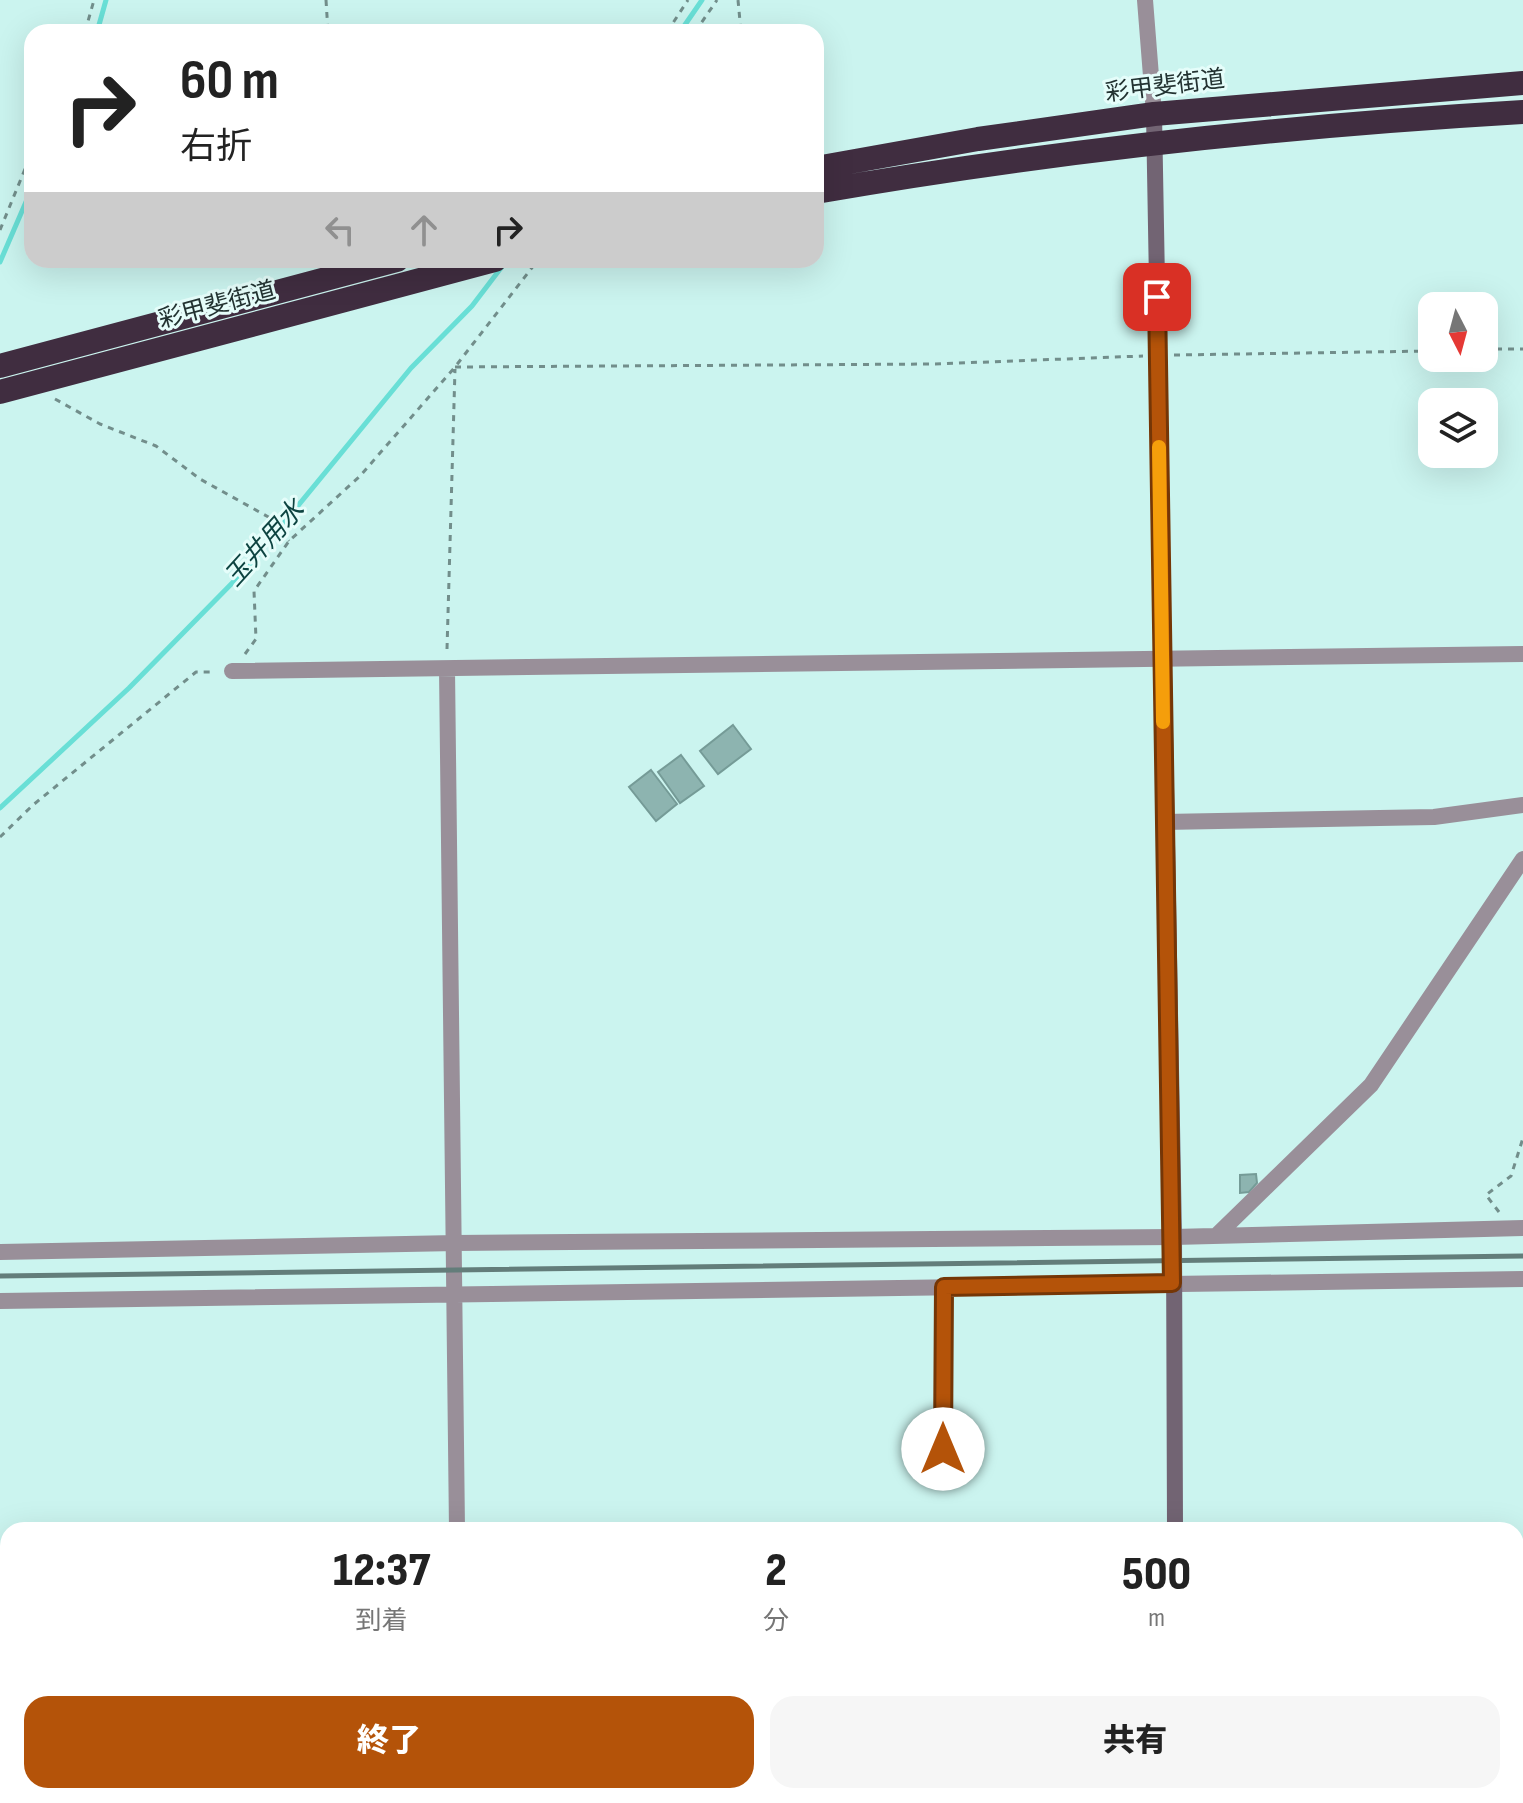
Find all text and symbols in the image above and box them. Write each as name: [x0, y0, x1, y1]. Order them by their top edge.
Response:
text: 60 m: [180, 48, 279, 115]
icon: right: [48, 56, 152, 160]
street label: 彩甲斐街道: [1104, 64, 1226, 108]
text: 右折: [180, 126, 252, 169]
icon: left: [318, 208, 362, 252]
icon: ahead: [402, 208, 446, 252]
icon: right: [486, 208, 530, 252]
pin: [1123, 263, 1191, 331]
street label: 彩甲斐街道: [155, 275, 279, 335]
icon: arrive: [1135, 275, 1179, 319]
north arrow: [1418, 292, 1498, 372]
map controls: [1418, 292, 1498, 468]
button: layers: [1418, 388, 1498, 468]
water label: 玉井用水: [219, 493, 313, 593]
position arrow: [901, 1407, 985, 1491]
text: 12:37: [333, 1542, 430, 1599]
text: 2: [765, 1542, 787, 1599]
text: 500: [1122, 1546, 1191, 1603]
text: m: [1148, 1603, 1165, 1634]
text: 到着: [356, 1606, 408, 1637]
text: 分: [763, 1606, 789, 1637]
button: 終了: [24, 1696, 754, 1788]
button: 共有: [770, 1696, 1500, 1788]

